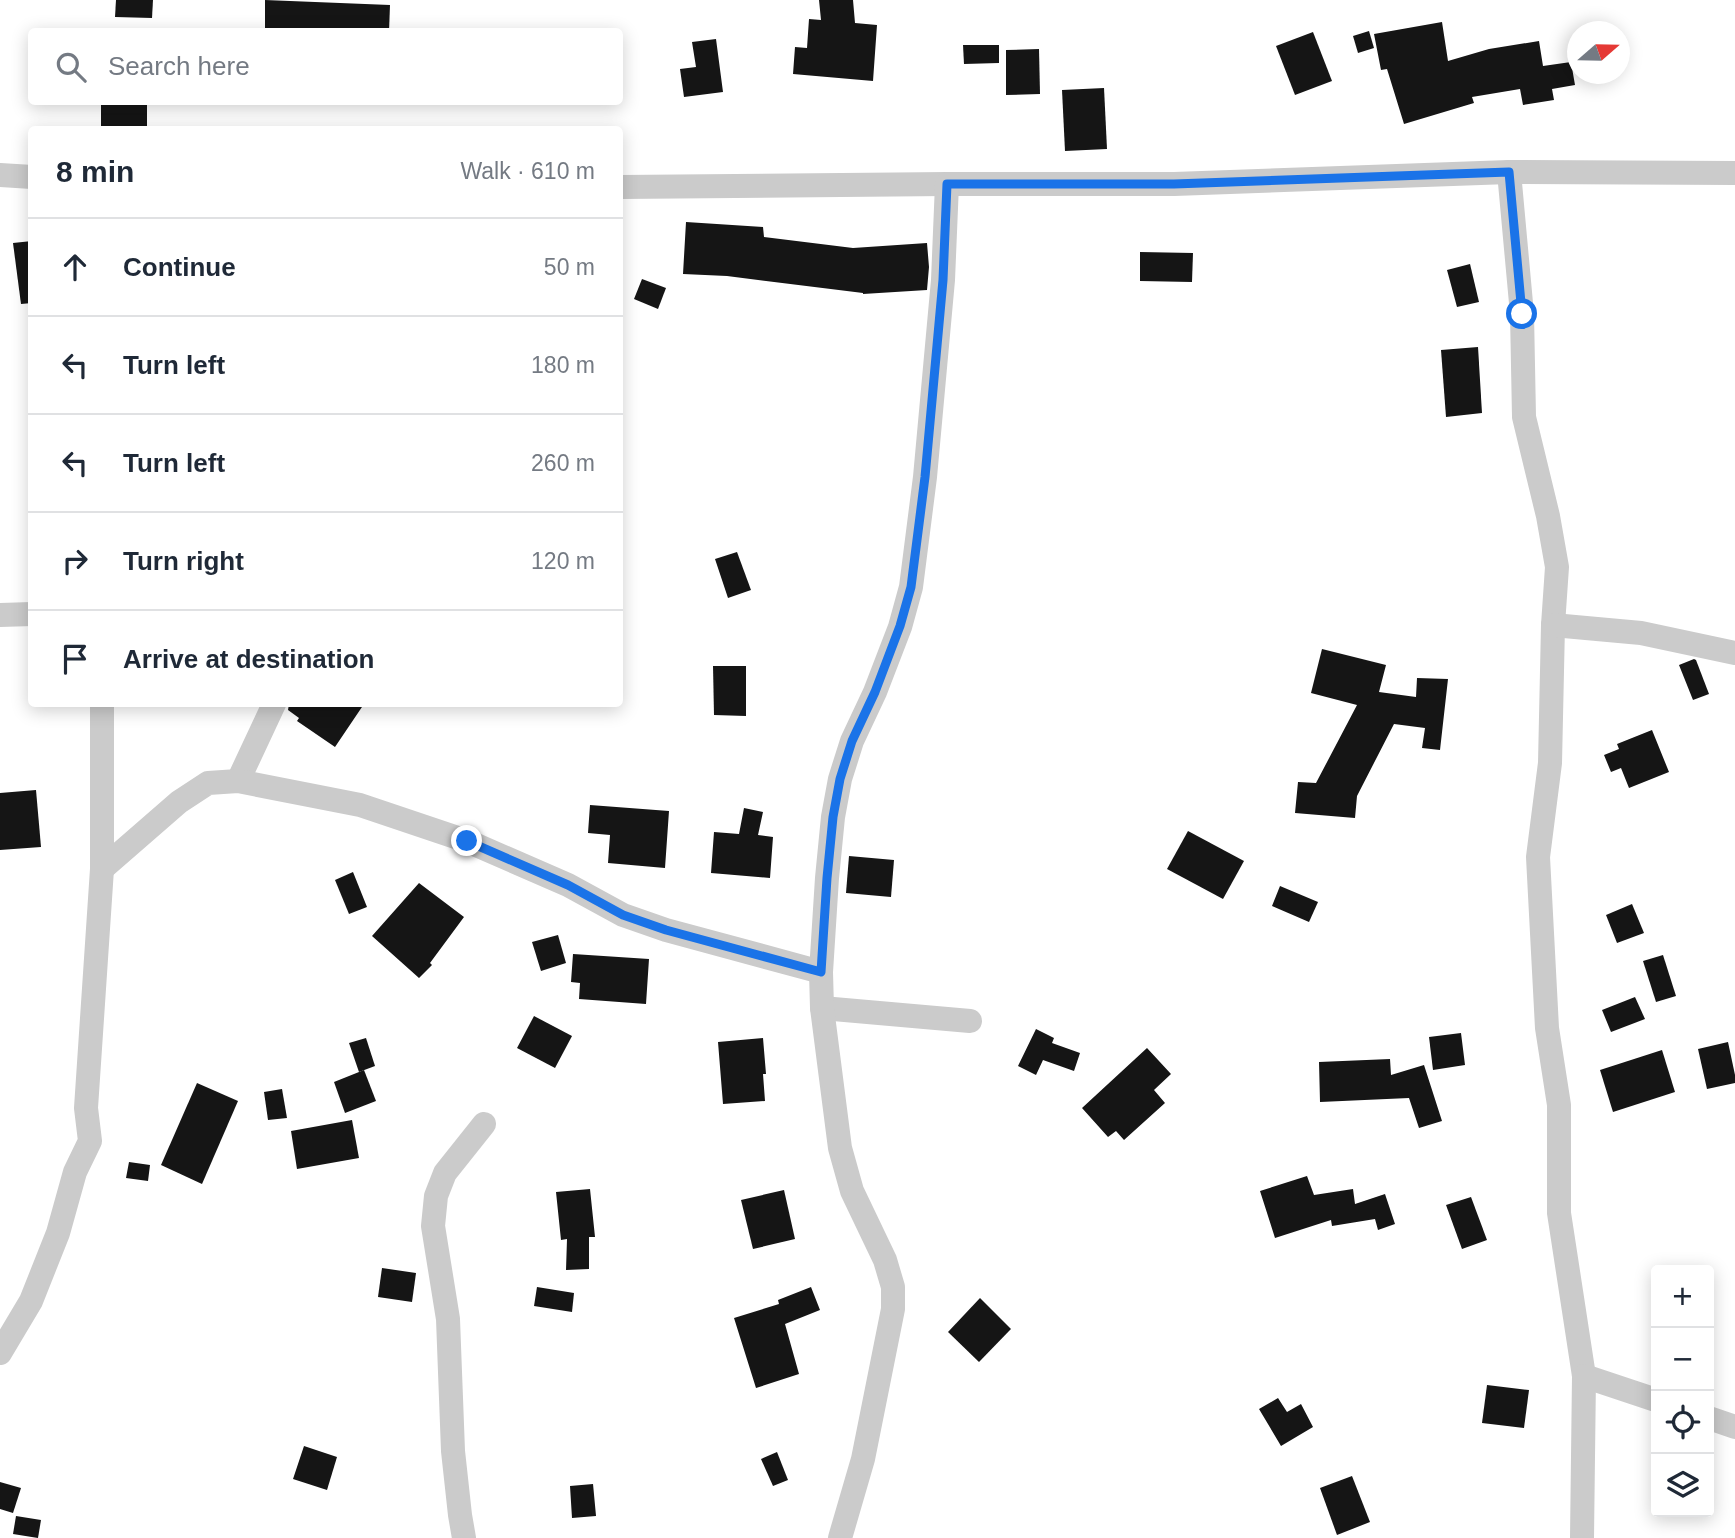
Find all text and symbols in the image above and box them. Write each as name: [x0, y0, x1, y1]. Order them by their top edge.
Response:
north arrow: [1567, 21, 1630, 84]
search box: [28, 28, 623, 105]
icon: search: [52, 48, 90, 86]
text: Search here: [108, 51, 250, 81]
text: 8 min: [56, 155, 134, 188]
text: Walk · 610 m: [460, 158, 595, 184]
icon: ahead: [56, 248, 94, 286]
text: Continue: [123, 252, 236, 282]
text: 50 m: [544, 254, 595, 280]
route start: [1506, 298, 1537, 329]
icon: left: [56, 346, 94, 384]
text: Turn left: [123, 350, 225, 380]
text: 180 m: [531, 352, 595, 378]
icon: left: [56, 444, 94, 482]
text: Turn left: [123, 448, 225, 478]
text: 260 m: [531, 450, 595, 476]
icon: right: [56, 542, 94, 580]
text: Turn right: [123, 546, 244, 576]
text: 120 m: [531, 548, 595, 574]
icon: arrive: [56, 640, 94, 678]
text: Arrive at destination: [123, 644, 374, 674]
route end: [451, 825, 482, 856]
map controls: [1651, 1265, 1714, 1517]
button: +: [1651, 1265, 1714, 1328]
button: −: [1651, 1328, 1714, 1391]
button: locate: [1651, 1391, 1714, 1454]
button: layers: [1651, 1454, 1714, 1517]

